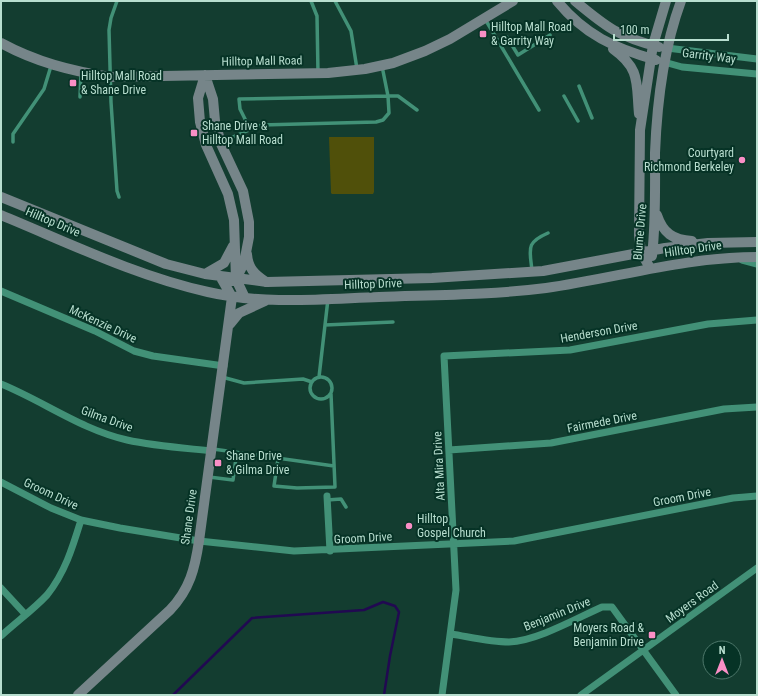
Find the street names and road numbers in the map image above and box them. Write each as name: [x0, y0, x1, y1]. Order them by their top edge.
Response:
street label: Garrity Way: [681, 46, 737, 66]
street label: Hilltop Mall Road: [221, 53, 303, 69]
street label: Blume Drive: [631, 203, 649, 261]
street label: Hilltop Drive: [24, 204, 83, 240]
street label: Hilltop Drive: [663, 238, 723, 260]
street label: Hilltop Drive: [344, 276, 402, 292]
street label: McKenzie Drive: [67, 302, 139, 346]
street label: Henderson Drive: [559, 318, 639, 346]
street label: Gilma Drive: [79, 403, 135, 435]
street label: Fairmede Drive: [566, 408, 638, 436]
street label: Alta Mira Drive: [430, 431, 448, 501]
street label: Groom Drive: [22, 475, 81, 513]
street label: Groom Drive: [652, 484, 712, 509]
street label: Shane Drive: [178, 488, 200, 546]
street label: Groom Drive: [333, 529, 393, 547]
street label: Moyers Road: [663, 578, 721, 626]
street label: Benjamin Drive: [522, 594, 593, 634]

